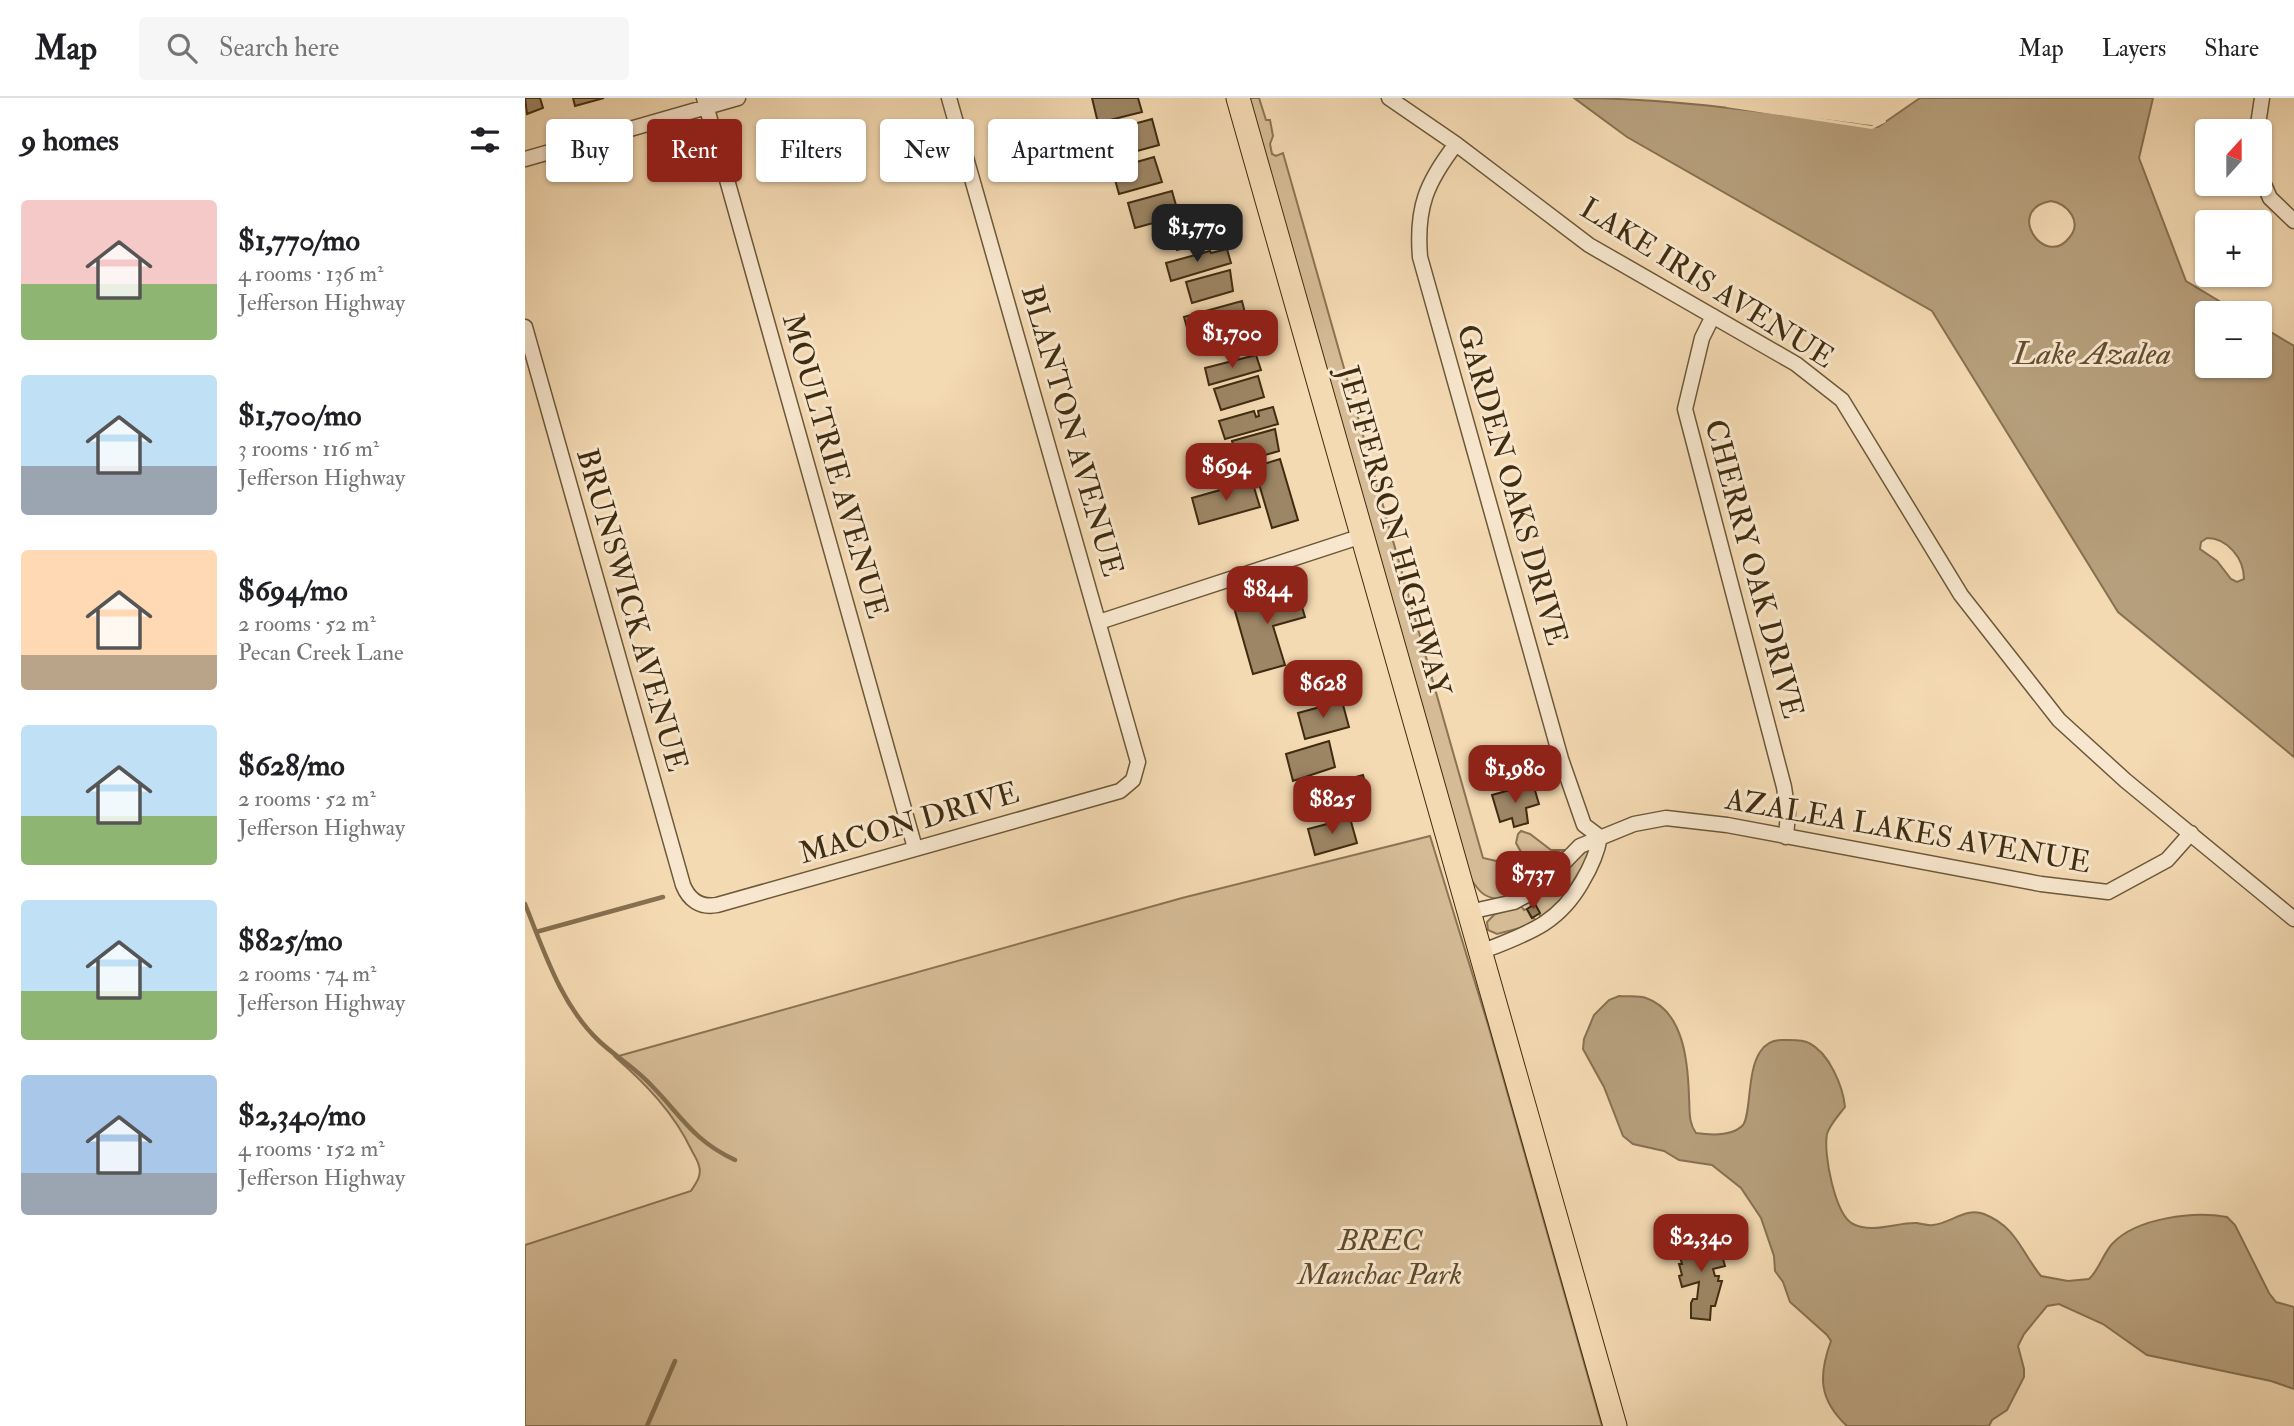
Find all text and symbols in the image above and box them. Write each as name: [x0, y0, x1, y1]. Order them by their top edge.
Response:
search box: [139, 17, 629, 80]
text: Map: [35, 28, 97, 69]
icon: search: [163, 29, 201, 67]
text: Search here: [219, 32, 339, 64]
text: Map: [2019, 33, 2064, 64]
text: Layers: [2102, 33, 2166, 64]
text: Share: [2204, 33, 2259, 64]
chip: Buy: [546, 119, 633, 182]
chip: Rent: [647, 119, 742, 182]
chip: Filters: [756, 119, 866, 182]
chip: New: [880, 119, 974, 182]
chip: Apartment: [988, 119, 1138, 182]
north arrow: [2195, 119, 2271, 196]
map controls: [2195, 119, 2272, 378]
icon: filters: [466, 121, 504, 159]
text: 9 homes: [21, 122, 119, 159]
street label: LAKE IRIS AVENUE: [1573, 190, 1841, 376]
pin: $1,770: [1140, 204, 1254, 264]
button: +: [2195, 210, 2272, 287]
text: $1,770: [1168, 212, 1226, 241]
text: $1,770/mo: [238, 222, 360, 259]
icon: home: [77, 228, 161, 312]
text: 4 rooms · 136 m²: [238, 259, 384, 288]
street label: BLANTON AVENUE: [1013, 281, 1131, 581]
text: Jefferson Highway: [238, 288, 405, 317]
button: −: [2195, 301, 2272, 378]
street label: MOULTRIE AVENUE: [774, 309, 896, 623]
pin: $1,700: [1175, 310, 1289, 370]
text: $1,700: [1202, 318, 1262, 347]
street label: GARDEN OAKS DRIVE: [1448, 320, 1576, 650]
water label: Lake Azalea: [2011, 334, 2171, 374]
street label: JEFFERSON HIGHWAY: [1329, 360, 1459, 702]
text: $1,700/mo: [238, 397, 362, 434]
icon: home: [77, 403, 161, 487]
street label: CHERRY OAK DRIVE: [1696, 415, 1812, 723]
text: 3 rooms · 116 m²: [238, 434, 379, 463]
street label: BRUNSWICK AVENUE: [568, 444, 696, 776]
pin: $694: [1185, 444, 1267, 503]
text: $694: [1202, 451, 1250, 480]
text: Jefferson Highway: [238, 463, 405, 492]
pin: $844: [1226, 566, 1308, 626]
text: $694/mo: [238, 572, 348, 609]
text: $844: [1243, 574, 1291, 603]
icon: home: [77, 578, 161, 662]
text: 2 rooms · 52 m²: [238, 609, 376, 638]
text: Pecan Creek Lane: [238, 638, 404, 667]
pin: $628: [1282, 660, 1364, 720]
text: $628: [1299, 668, 1347, 697]
pin: $1,980: [1458, 746, 1572, 805]
text: $628/mo: [238, 747, 345, 784]
icon: home: [77, 753, 161, 837]
text: $1,980: [1484, 753, 1546, 782]
street label: MACON DRIVE: [795, 774, 1023, 872]
pin: $825: [1291, 776, 1373, 836]
street label: AZALEA LAKES AVENUE: [1722, 780, 2093, 881]
text: 2 rooms · 52 m²: [238, 784, 376, 813]
text: $825: [1309, 784, 1355, 813]
text: Jefferson Highway: [238, 813, 405, 842]
pin: $737: [1492, 852, 1574, 911]
text: $737: [1512, 859, 1554, 888]
text: $825/mo: [238, 922, 342, 959]
icon: home: [77, 928, 161, 1012]
text: 2 rooms · 74 m²: [238, 959, 377, 988]
text: Jefferson Highway: [238, 988, 405, 1017]
text: $2,340/mo: [238, 1097, 366, 1134]
icon: home: [77, 1103, 161, 1187]
text: 4 rooms · 152 m²: [238, 1134, 385, 1163]
text: Jefferson Highway: [238, 1163, 405, 1192]
pin: $2,340: [1644, 1214, 1758, 1274]
park label: BREC Manchac Park: [1296, 1222, 1462, 1293]
text: $2,340: [1669, 1222, 1733, 1251]

